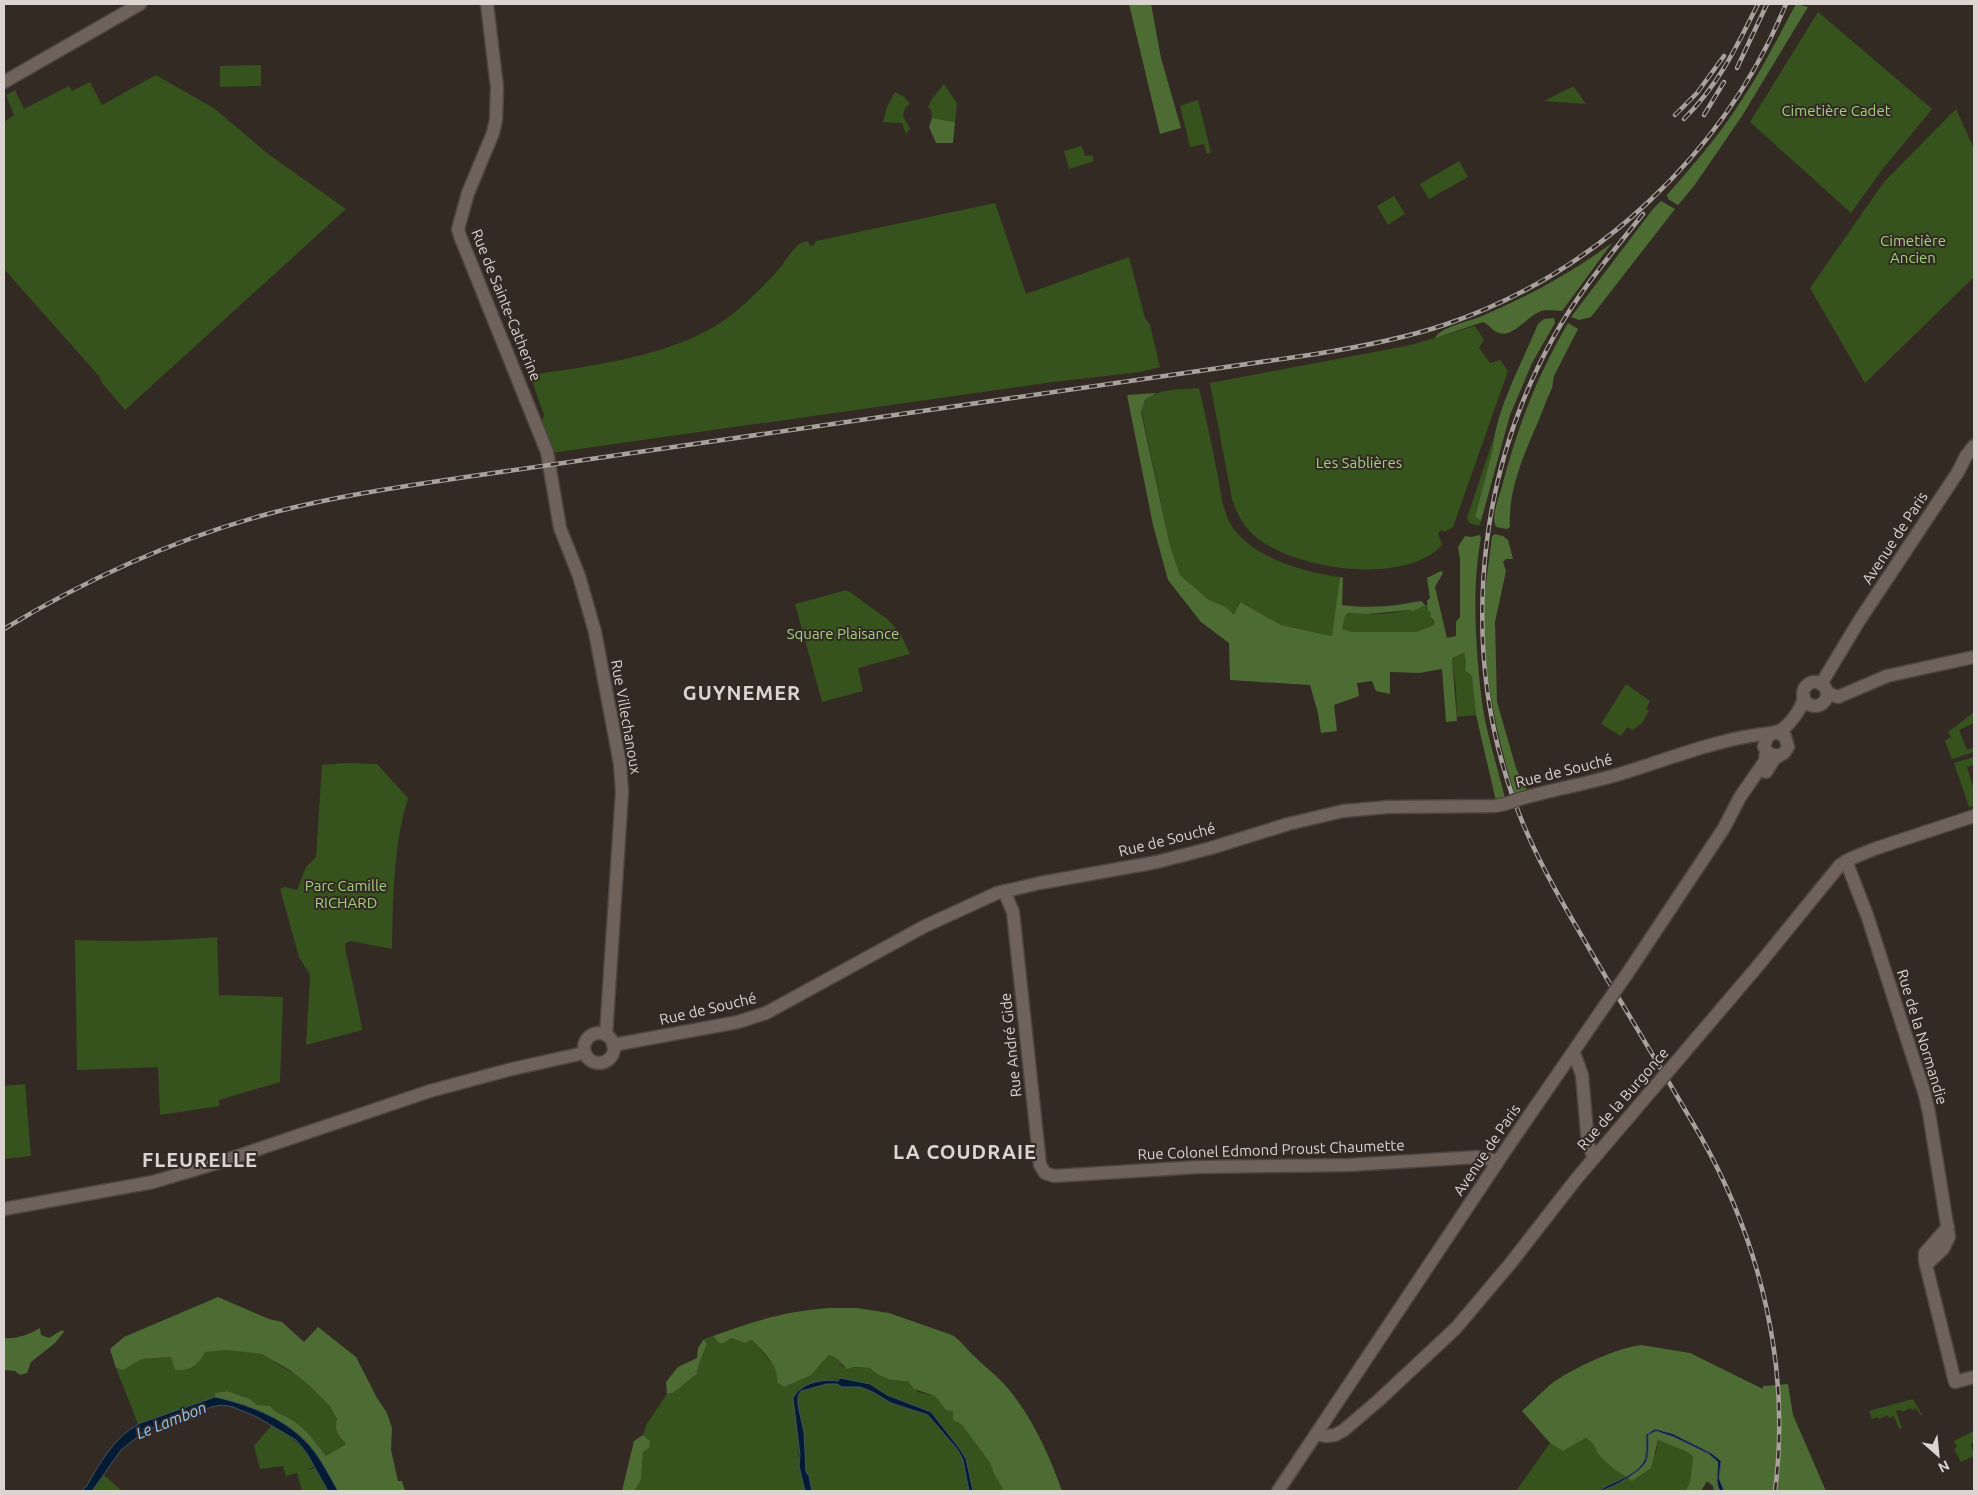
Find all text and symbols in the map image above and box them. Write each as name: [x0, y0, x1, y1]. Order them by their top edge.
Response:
park label: Cimetière Cadet: [1781, 102, 1891, 119]
street label: Rue de Sainte-Catherine: [468, 226, 545, 383]
park label: Cimetière Ancien: [1880, 232, 1946, 266]
park label: Les Sablières: [1316, 454, 1402, 471]
street label: Avenue de Paris: [1858, 488, 1931, 587]
park label: Square Plaisance: [787, 625, 899, 642]
street label: Rue Villechanoux: [608, 658, 645, 776]
district label: GUYNEMER: [683, 681, 801, 704]
street label: Rue de Souché: [1514, 750, 1614, 791]
street label: Rue de Souché: [1117, 819, 1217, 860]
park label: Parc Camille RICHARD: [305, 877, 387, 911]
street label: Rue de la Normandie: [1894, 967, 1951, 1106]
street label: Rue de Souché: [658, 989, 758, 1028]
street label: Rue André Gide: [997, 992, 1024, 1098]
street label: Rue de la Burgonce: [1574, 1044, 1672, 1153]
street label: Avenue de Paris: [1450, 1101, 1524, 1199]
street label: Rue Colonel Edmond Proust Chaumette: [1137, 1136, 1405, 1163]
district label: LA COUDRAIE: [893, 1140, 1037, 1163]
district label: FLEURELLE: [142, 1148, 258, 1171]
water label: Le Lambon: [133, 1398, 209, 1442]
north arrow: [1913, 1430, 1963, 1480]
text: N: [1936, 1457, 1952, 1476]

